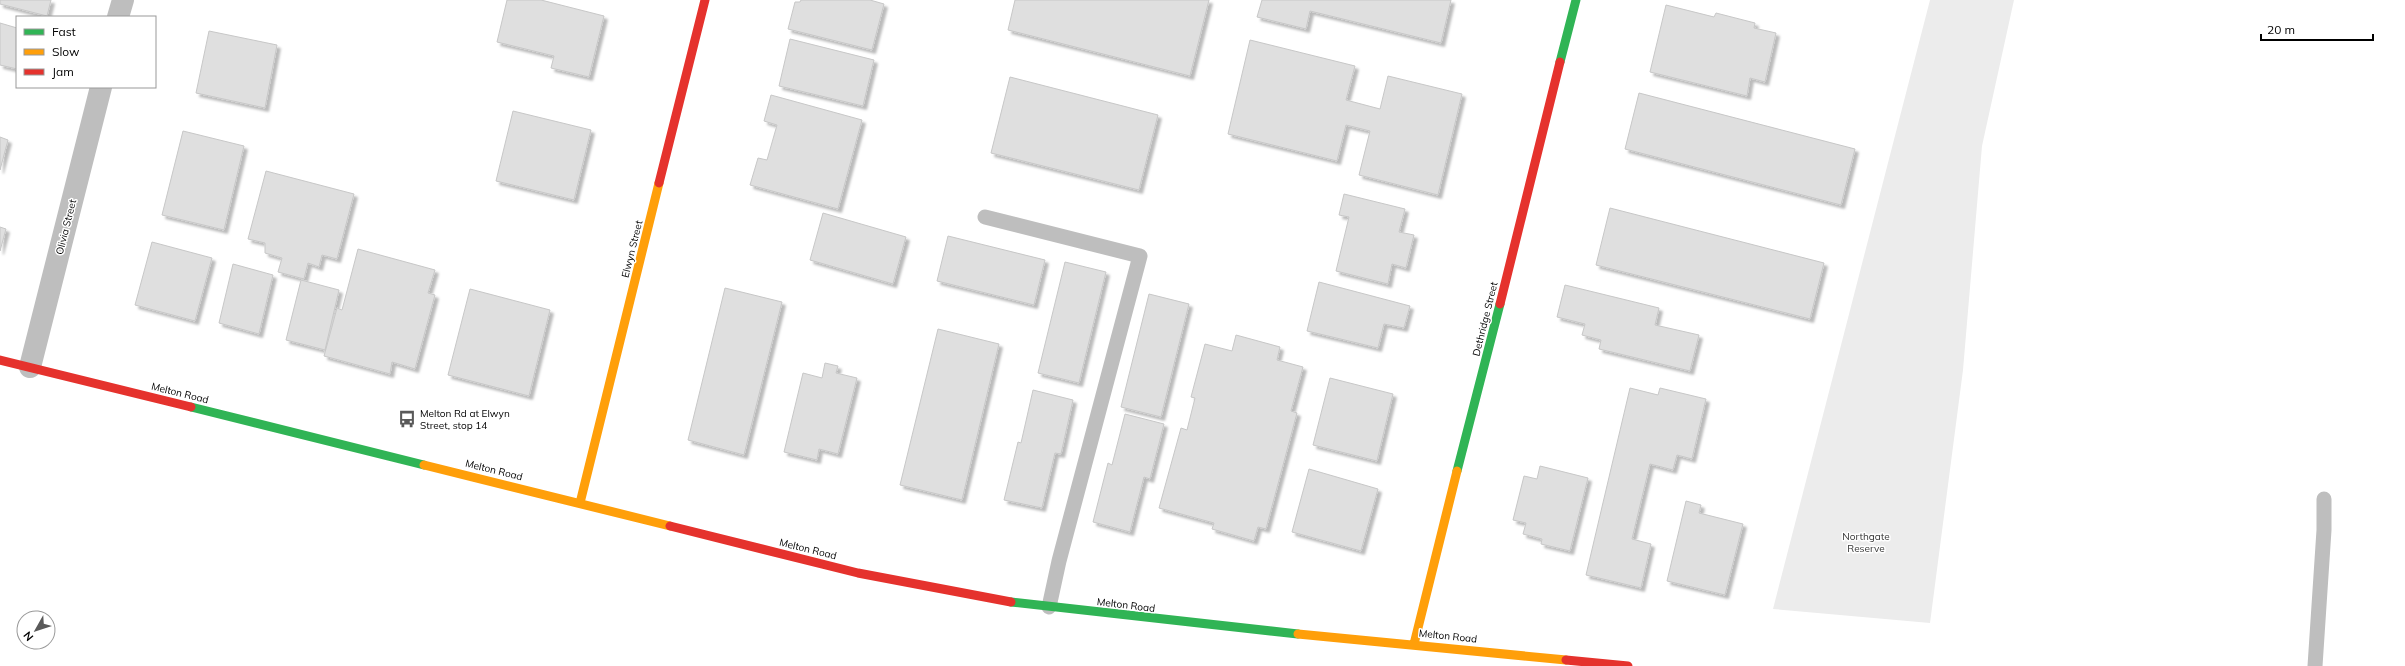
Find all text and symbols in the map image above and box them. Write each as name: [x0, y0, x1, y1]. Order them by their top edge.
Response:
legend: [16, 16, 156, 88]
scale bar: [2261, 16, 2373, 42]
text: 20 m: [2267, 22, 2295, 37]
text: Fast: [52, 24, 76, 39]
text: Slow: [52, 44, 80, 59]
text: Jam: [52, 64, 74, 79]
street label: Olivia Street: [53, 198, 79, 256]
street label: Elwyn Street: [619, 219, 646, 279]
street label: Dethridge Street: [1469, 280, 1501, 357]
street label: Melton Road: [150, 380, 210, 406]
place label: Melton Rd at Elwyn Street, stop 14: [420, 407, 510, 432]
bus stop icon: Melton Rd at Elwyn Street, stop 14: [397, 409, 417, 429]
street label: Melton Road: [464, 457, 524, 483]
park label: Northgate Reserve: [1842, 530, 1890, 555]
street label: Melton Road: [778, 536, 838, 562]
street label: Melton Road: [1096, 595, 1156, 615]
north arrow: [16, 610, 56, 650]
street label: Melton Road: [1418, 626, 1478, 646]
text: N: [20, 629, 36, 644]

